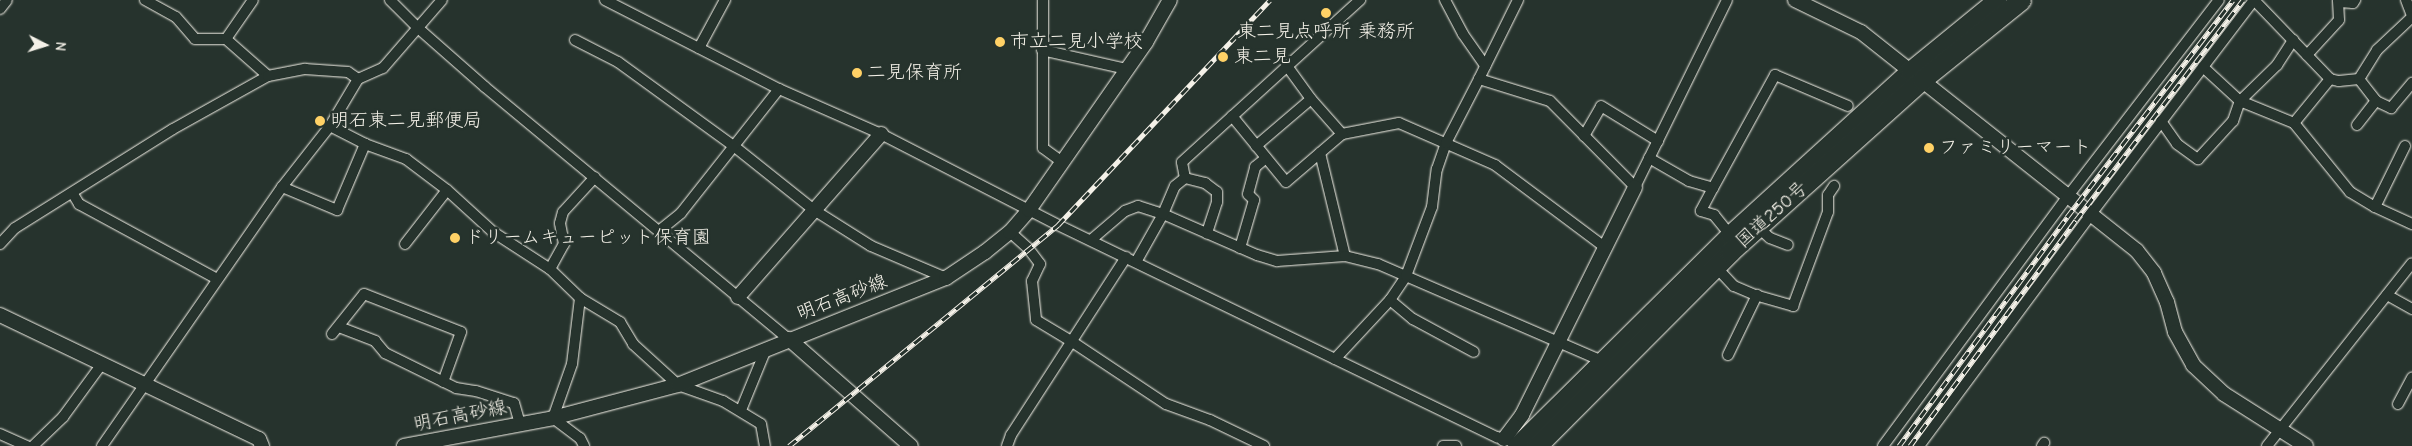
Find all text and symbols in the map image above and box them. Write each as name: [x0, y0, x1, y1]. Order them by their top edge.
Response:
marker: 東二見点呼所 乗務所: [1320, 7, 1332, 19]
north arrow: [20, 20, 70, 70]
place label: 東二見点呼所 乗務所: [1237, 21, 1415, 43]
place label: 市立二見小学校: [1010, 31, 1143, 53]
marker: 市立二見小学校: [994, 36, 1006, 48]
text: N: [52, 41, 69, 52]
place label: 東二見: [1234, 46, 1291, 68]
marker: 東二見: [1216, 50, 1230, 64]
place label: 二見保育所: [867, 62, 962, 84]
marker: 二見保育所: [851, 67, 863, 79]
place label: 明石東二見郵便局: [330, 110, 482, 132]
marker: 明石東二見郵便局: [314, 115, 326, 127]
place label: ファミリーマート: [1939, 137, 2091, 159]
marker: ファミリーマート: [1923, 142, 1935, 154]
street label: 国道250号: [1731, 177, 1813, 253]
place label: ドリームキューピット保育園: [465, 227, 712, 249]
marker: ドリームキューピット保育園: [449, 232, 461, 244]
street label: 明石高砂線: [794, 270, 890, 326]
street label: 明石高砂線: [411, 396, 509, 436]

